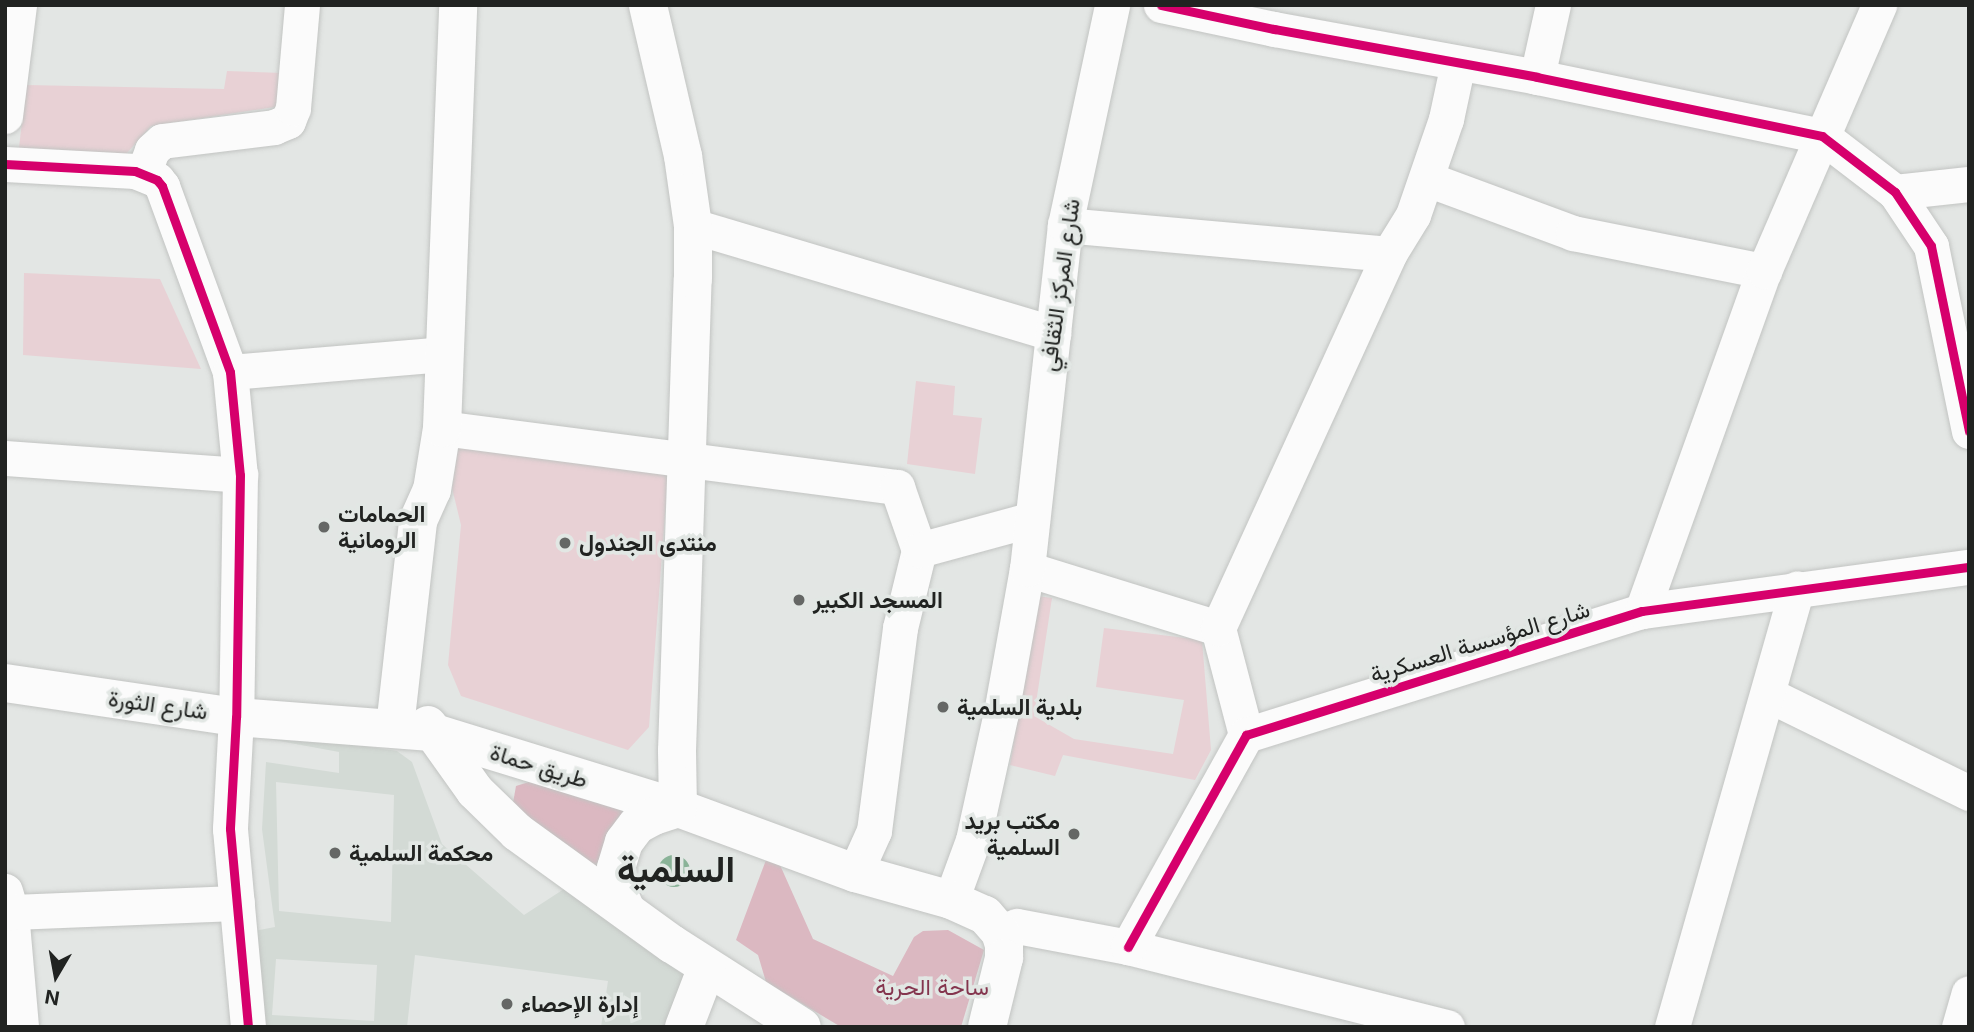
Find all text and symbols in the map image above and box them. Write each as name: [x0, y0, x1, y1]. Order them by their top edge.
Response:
street label: شارع المركز الثقافي: [1034, 197, 1086, 373]
place label: الحمامات الرومانية: [338, 500, 425, 554]
marker: الحمامات الرومانية: [316, 519, 332, 535]
place label: منتدى الجندول: [579, 529, 717, 557]
marker: منتدى الجندول: [557, 535, 573, 551]
place label: المسجد الكبير: [813, 586, 943, 614]
marker: المسجد الكبير: [791, 592, 807, 608]
street label: شارع المؤسسة العسكرية: [1367, 595, 1593, 689]
street label: شارع الثورة: [107, 684, 209, 726]
place label: بلدية السلمية: [957, 693, 1082, 721]
marker: بلدية السلمية: [935, 699, 951, 715]
street label: طريق حماة: [487, 738, 591, 794]
place label: مكتب بريد السلمية: [964, 807, 1060, 861]
marker: مكتب بريد السلمية: [1066, 826, 1082, 842]
place label: محكمة السلمية: [349, 839, 493, 867]
marker: محكمة السلمية: [327, 845, 343, 861]
district label: السلمية: [617, 847, 735, 891]
north arrow: [21, 941, 91, 1011]
park label: ساحة الحرية: [875, 973, 989, 1001]
text: N: [43, 985, 61, 1010]
place label: إدارة الإحصاء: [521, 990, 639, 1018]
marker: إدارة الإحصاء: [499, 996, 515, 1012]

